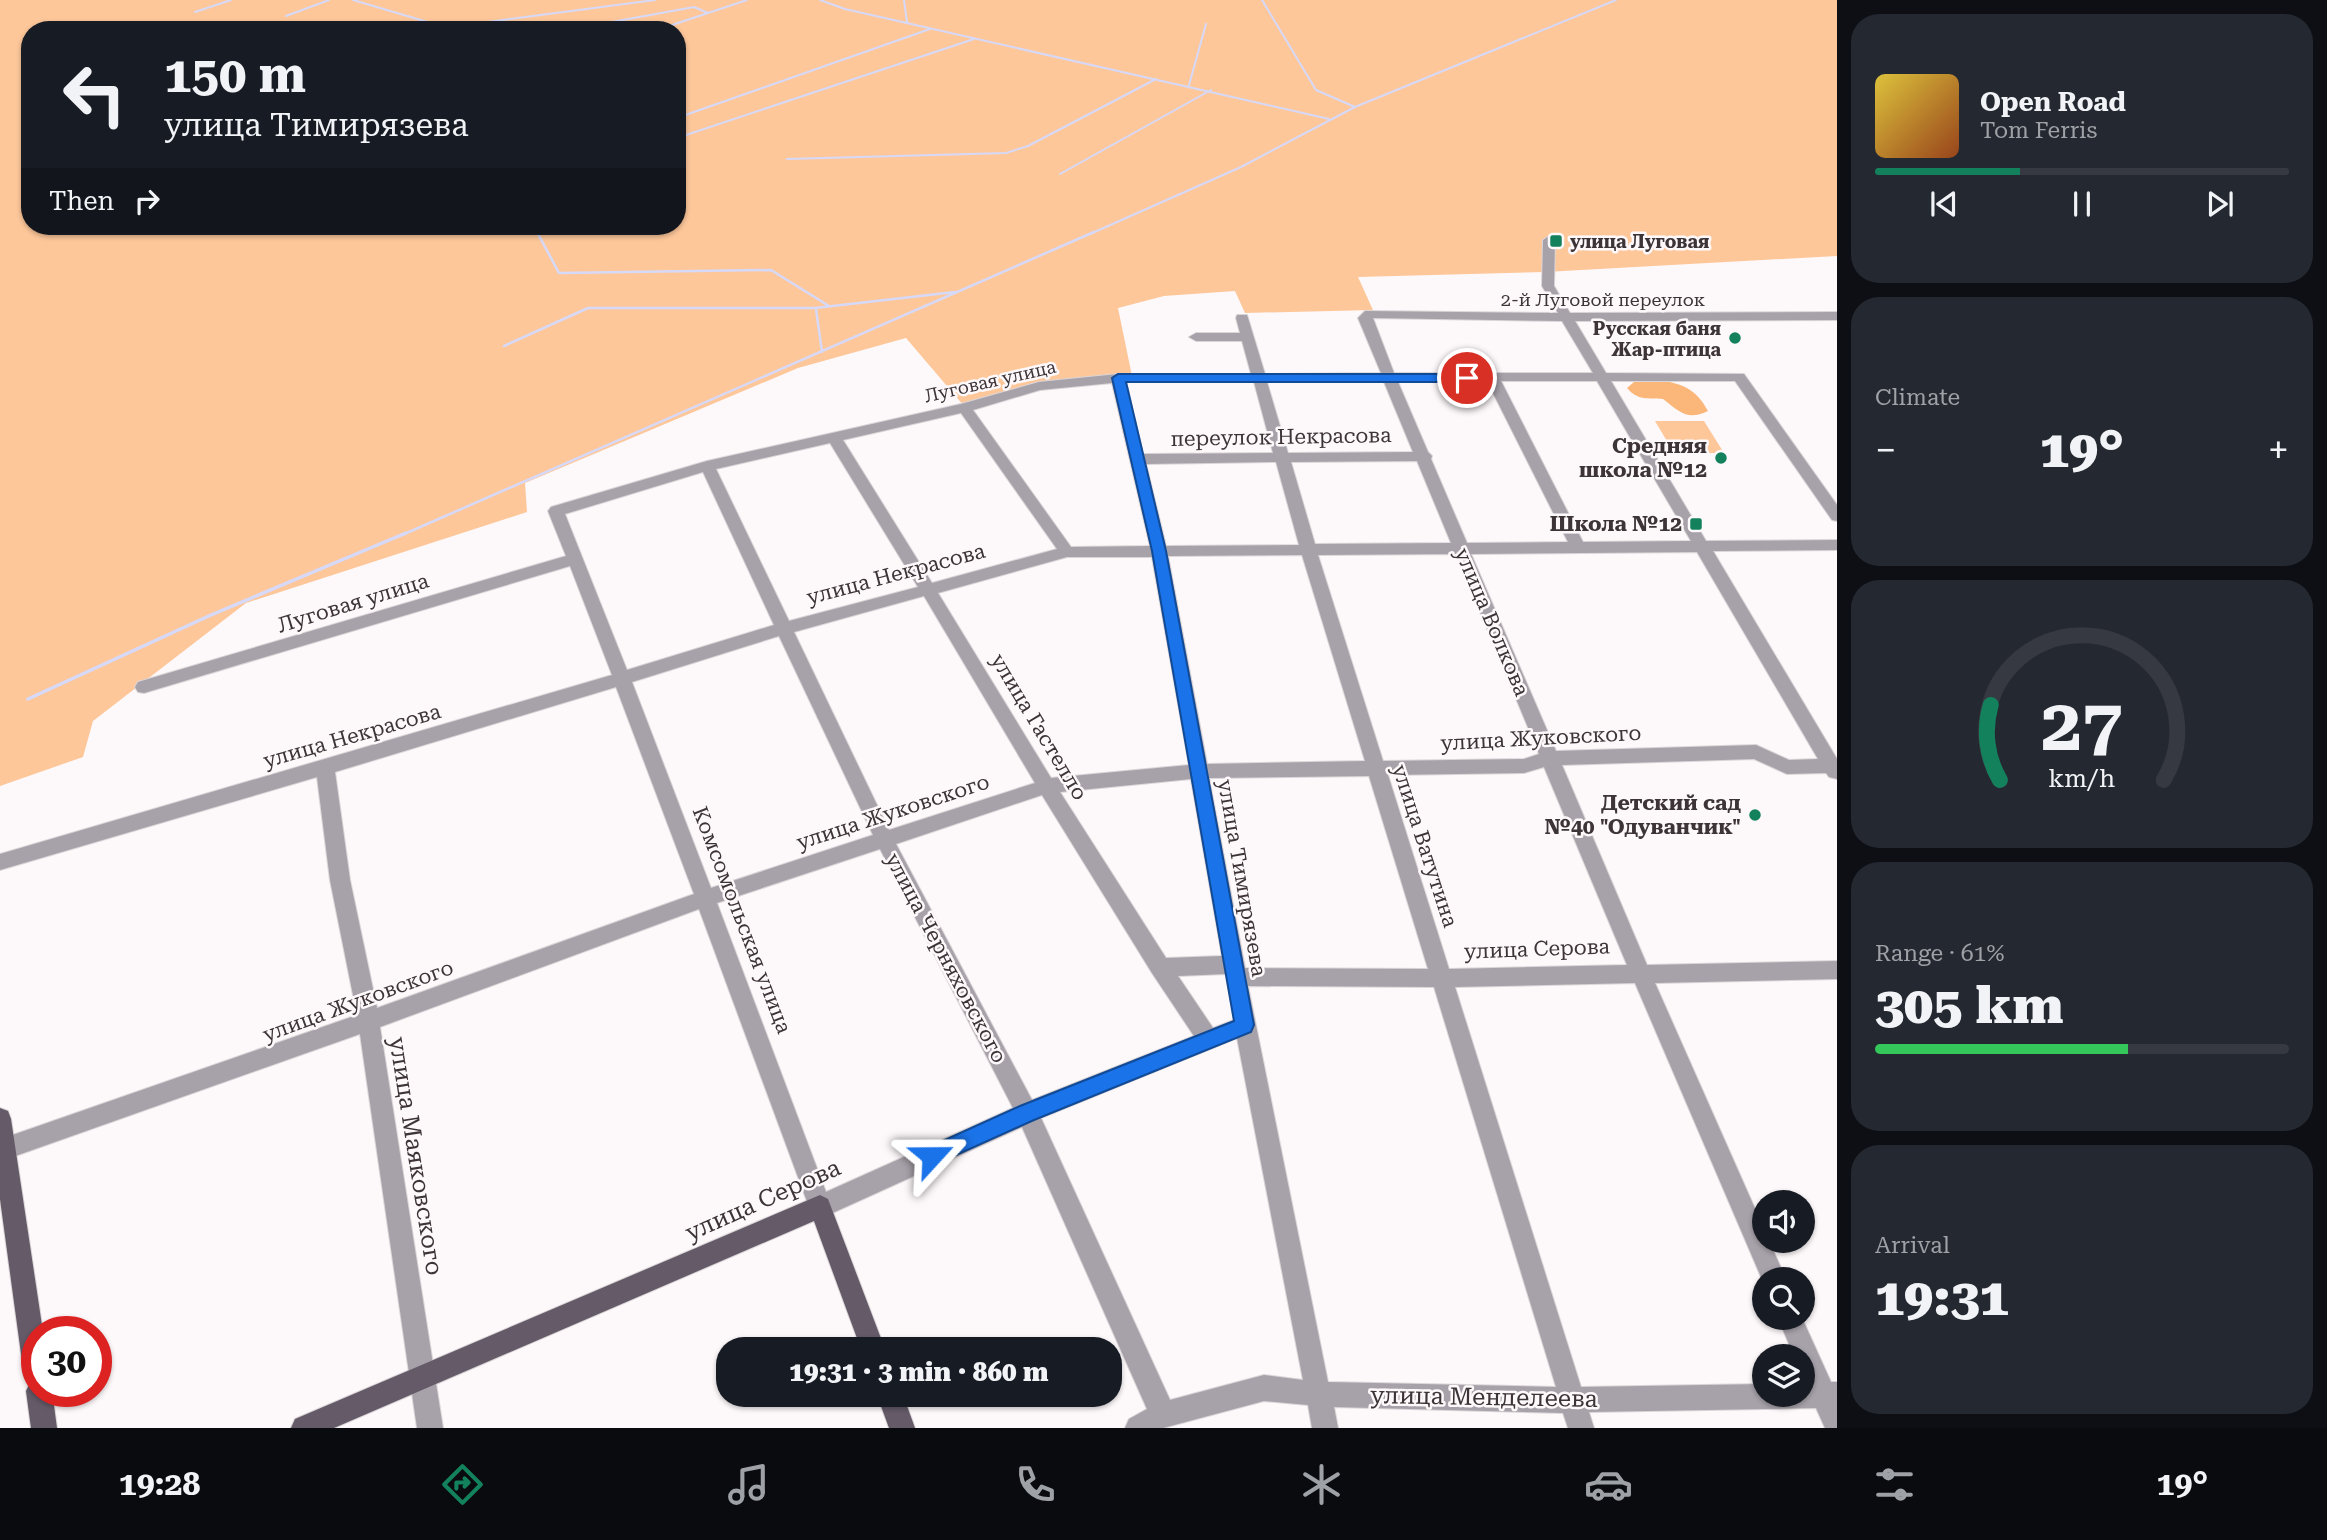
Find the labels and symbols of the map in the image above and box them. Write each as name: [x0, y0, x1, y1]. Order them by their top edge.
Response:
place label: улица Луговая: [1570, 231, 1709, 252]
marker: улица Луговая: [1548, 233, 1564, 249]
street label: 2-й Луговой переулок: [1501, 289, 1705, 310]
place label: Русская баня Жар-птица: [1593, 318, 1721, 360]
marker: Русская баня Жар-птица: [1727, 330, 1743, 346]
pin: [1437, 348, 1497, 408]
street label: Луговая улица: [922, 356, 1058, 406]
street label: переулок Некрасова: [1170, 423, 1392, 451]
place label: Средняя школа №12: [1579, 434, 1707, 482]
marker: Средняя школа №12: [1713, 450, 1729, 466]
place label: Школа №12: [1550, 512, 1682, 536]
marker: Школа №12: [1688, 516, 1704, 532]
street label: улица Некрасова: [804, 538, 988, 609]
street label: улица Волкова: [1450, 544, 1534, 700]
street label: Луговая улица: [274, 568, 432, 637]
street label: улица Гастелло: [986, 650, 1092, 804]
street label: улица Некрасова: [260, 699, 444, 773]
street label: улица Жуковского: [1440, 721, 1642, 755]
street label: улица Ватутина: [1387, 762, 1463, 931]
street label: улица Жуковского: [794, 770, 992, 854]
street label: улица Тимирязева: [1213, 778, 1271, 979]
place label: Детский сад №40 "Одуванчик": [1545, 791, 1742, 839]
street label: Комсомольская улица: [688, 803, 797, 1037]
marker: Детский сад №40 "Одуванчик": [1747, 807, 1763, 823]
street label: улица Черняховского: [880, 849, 1012, 1067]
street label: улица Серова: [1464, 934, 1611, 964]
street label: улица Жуковского: [259, 955, 457, 1047]
street label: улица Маяковского: [383, 1035, 449, 1277]
position arrow: [895, 1119, 969, 1193]
street label: улица Серова: [681, 1153, 845, 1247]
speed limit sign: 30: [21, 1316, 112, 1407]
street label: улица Менделеева: [1370, 1381, 1598, 1413]

